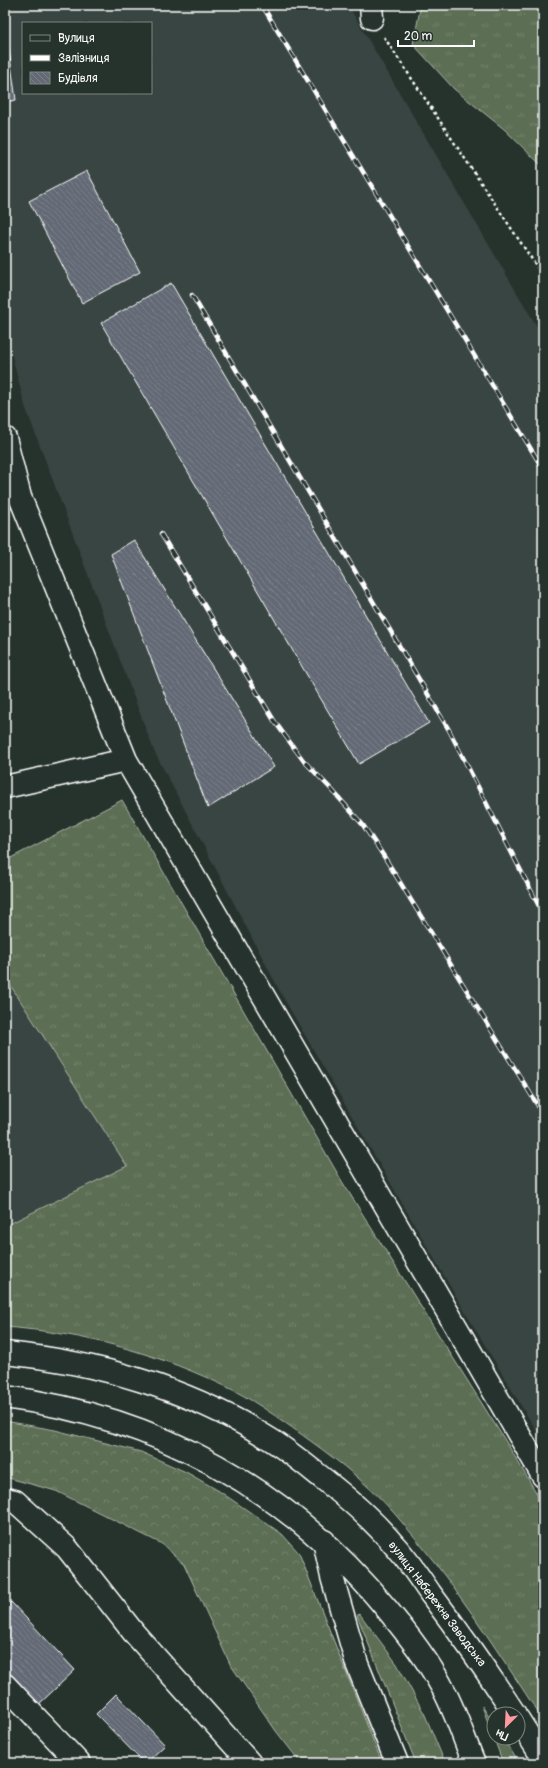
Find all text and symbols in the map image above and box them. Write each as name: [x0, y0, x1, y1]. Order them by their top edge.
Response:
legend: [22, 22, 152, 94]
scale bar: [398, 22, 474, 48]
text: 20 m: [404, 29, 433, 44]
text: Вулиця: [58, 31, 95, 46]
text: Залізниця: [58, 51, 110, 66]
text: Будівля: [58, 71, 98, 86]
street label: вулиця Набережна Заводська: [385, 1538, 489, 1670]
north arrow: [486, 1706, 526, 1746]
text: Пн: [494, 1726, 510, 1743]

